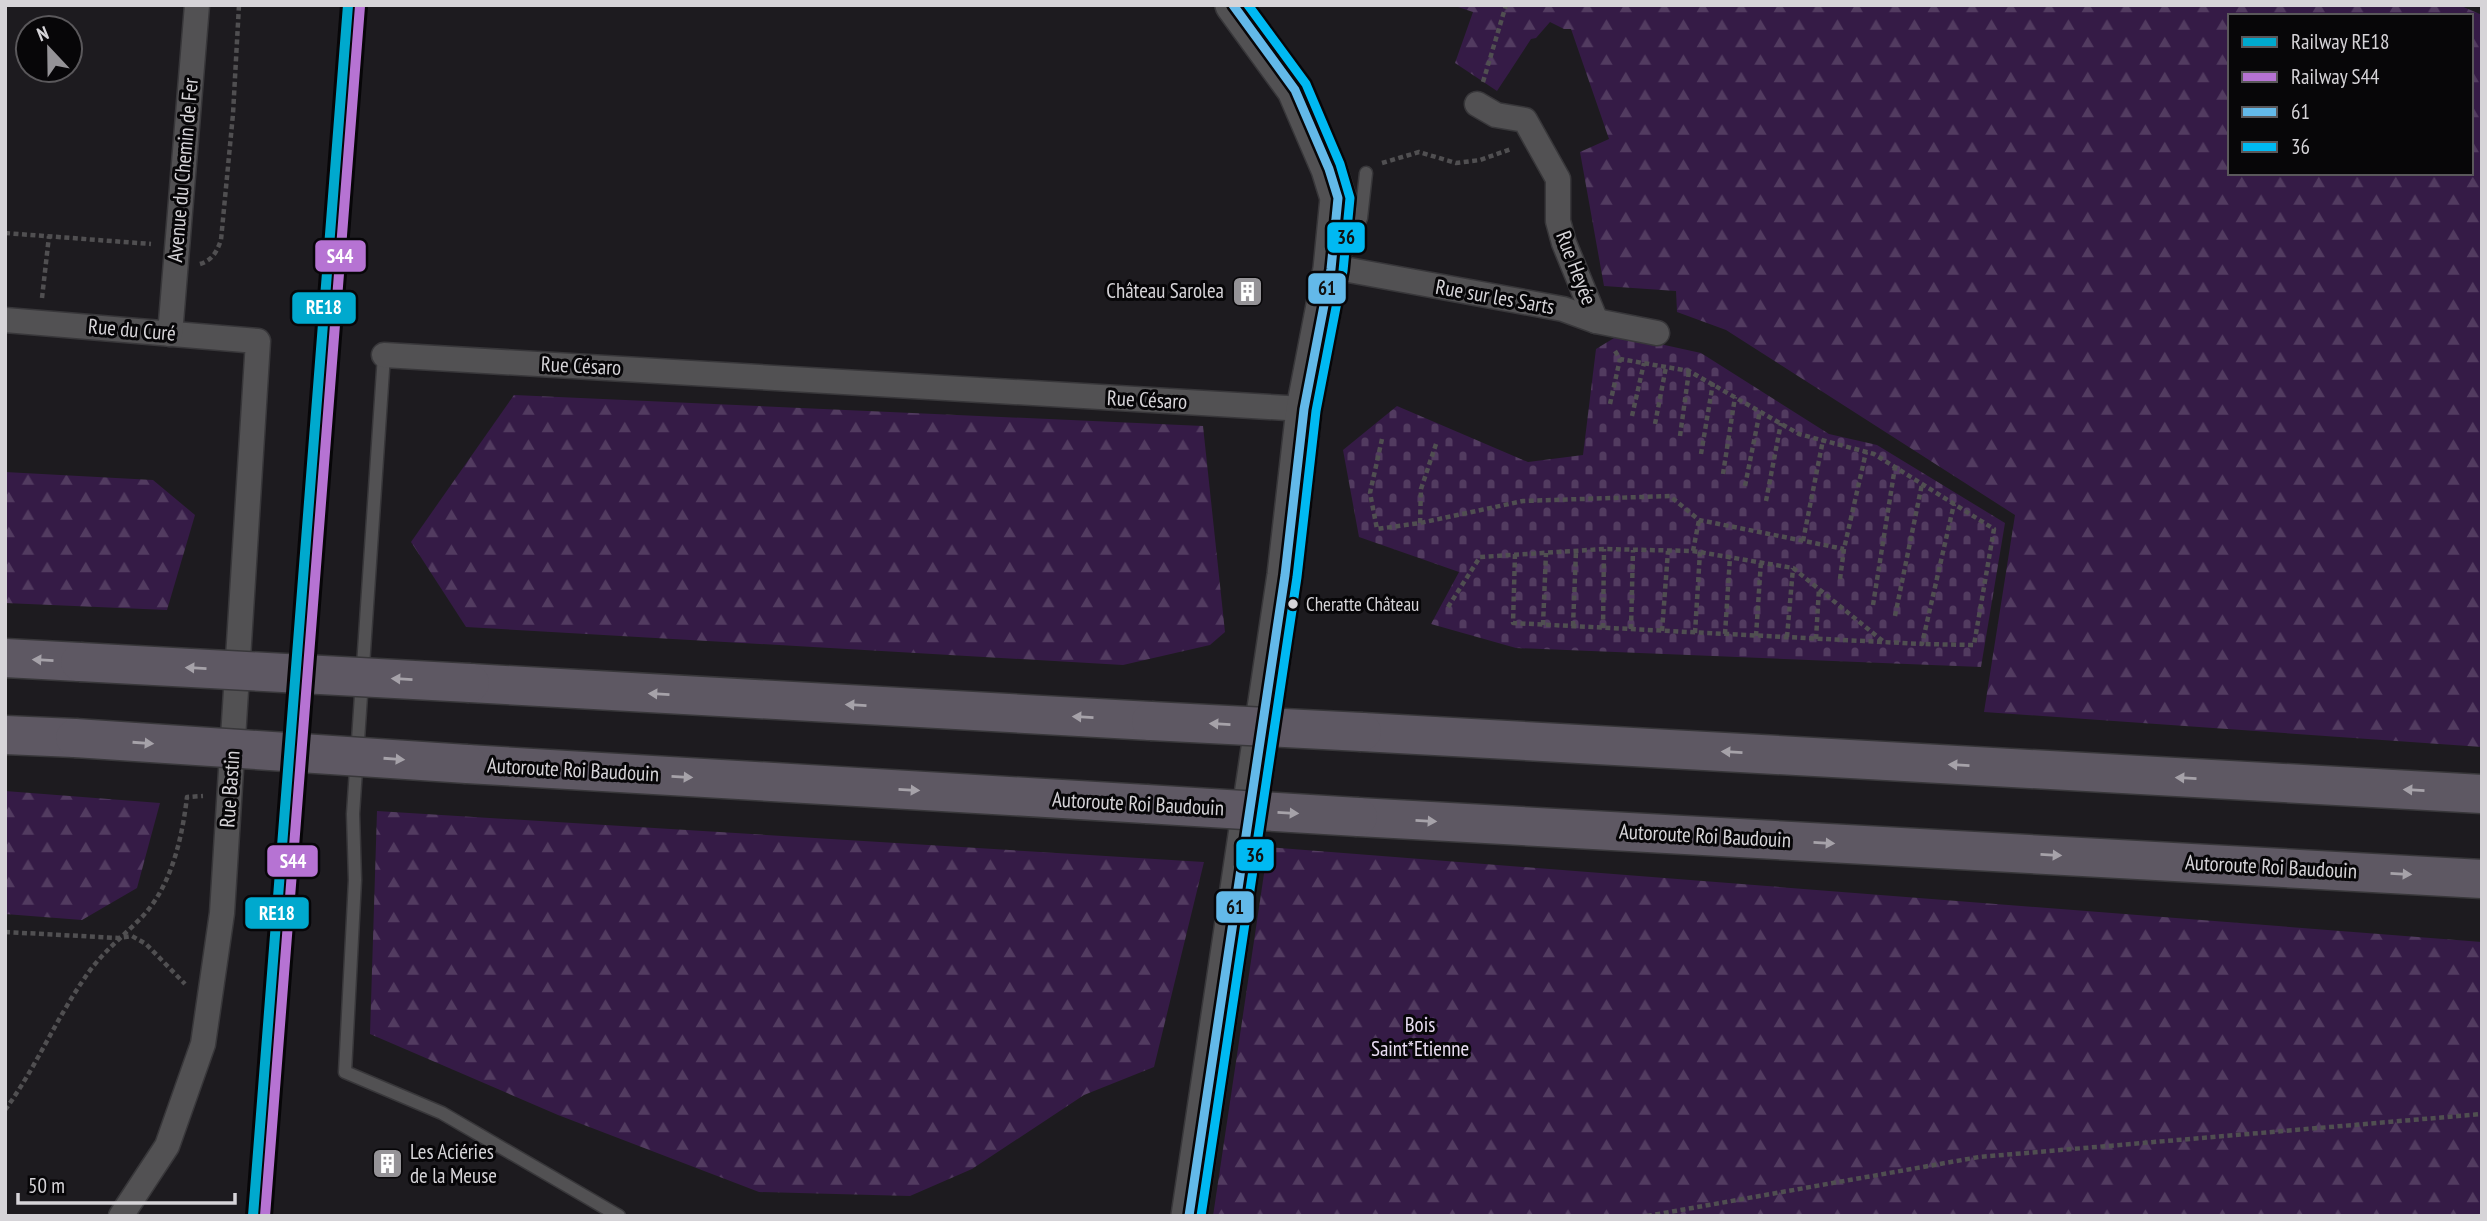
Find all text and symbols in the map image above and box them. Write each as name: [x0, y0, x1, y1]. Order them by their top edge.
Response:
north arrow: [14, 14, 84, 84]
legend: [2228, 14, 2473, 175]
text: N: [33, 20, 52, 46]
text: Railway RE18: [2291, 28, 2389, 55]
text: Railway S44: [2291, 63, 2380, 90]
street label: Avenue du Chemin de Fer: [161, 76, 204, 263]
text: 61: [2291, 98, 2310, 125]
text: 36: [2291, 133, 2310, 160]
line badge: 36: [1326, 221, 1366, 254]
text: 36: [1337, 225, 1355, 249]
street label: Rue Heyée: [1550, 227, 1603, 309]
line badge: S44: [314, 239, 367, 273]
text: S44: [327, 244, 353, 268]
line badge: 61: [1307, 272, 1347, 305]
street label: Rue sur les Sarts: [1433, 273, 1557, 320]
building icon: Château Sarolea: [1230, 274, 1264, 308]
text: 61: [1318, 276, 1336, 300]
place label: Château Sarolea: [1106, 277, 1224, 304]
line badge: RE18: [291, 291, 357, 325]
text: RE18: [306, 295, 342, 319]
street label: Rue du Curé: [87, 312, 177, 347]
street label: Rue Césaro: [540, 350, 622, 381]
street label: Rue Césaro: [1106, 384, 1188, 415]
place label: Cheratte Château: [1306, 592, 1419, 616]
marker: Cheratte Château: [1286, 597, 1300, 611]
one-way arrow: [31, 654, 53, 665]
one-way arrow: [184, 662, 206, 673]
one-way arrow: [391, 673, 413, 684]
one-way arrow: [648, 688, 670, 699]
one-way arrow: [845, 699, 867, 710]
one-way arrow: [1072, 711, 1094, 722]
one-way arrow: [1209, 718, 1231, 729]
one-way arrow: [132, 738, 154, 749]
one-way arrow: [1721, 747, 1743, 758]
street label: Rue Bastin: [213, 749, 246, 828]
street label: Autoroute Roi Baudouin: [486, 752, 660, 787]
one-way arrow: [383, 754, 405, 765]
one-way arrow: [1948, 759, 1970, 770]
one-way arrow: [671, 771, 693, 782]
one-way arrow: [2175, 772, 2197, 783]
one-way arrow: [899, 785, 921, 796]
one-way arrow: [2402, 785, 2424, 796]
street label: Autoroute Roi Baudouin: [1051, 786, 1225, 821]
one-way arrow: [1277, 807, 1299, 818]
one-way arrow: [1415, 815, 1437, 826]
street label: Autoroute Roi Baudouin: [1618, 818, 1792, 853]
one-way arrow: [1814, 837, 1836, 848]
line badge: 36: [1235, 838, 1275, 872]
text: 36: [1246, 843, 1264, 867]
line badge: S44: [266, 844, 319, 878]
text: S44: [280, 849, 306, 873]
street label: Autoroute Roi Baudouin: [2184, 849, 2358, 884]
one-way arrow: [2041, 850, 2063, 861]
one-way arrow: [2390, 869, 2412, 880]
line badge: 61: [1215, 890, 1255, 924]
text: 61: [1226, 895, 1244, 919]
line badge: RE18: [244, 896, 310, 930]
text: RE18: [259, 901, 295, 925]
park label: Bois Saint*Etienne: [1371, 1011, 1469, 1062]
place label: Les Aciéries de la Meuse: [410, 1138, 497, 1189]
building icon: Les Aciéries de la Meuse: [370, 1147, 404, 1181]
scale bar: [18, 1162, 234, 1206]
text: 50 m: [28, 1172, 65, 1199]

